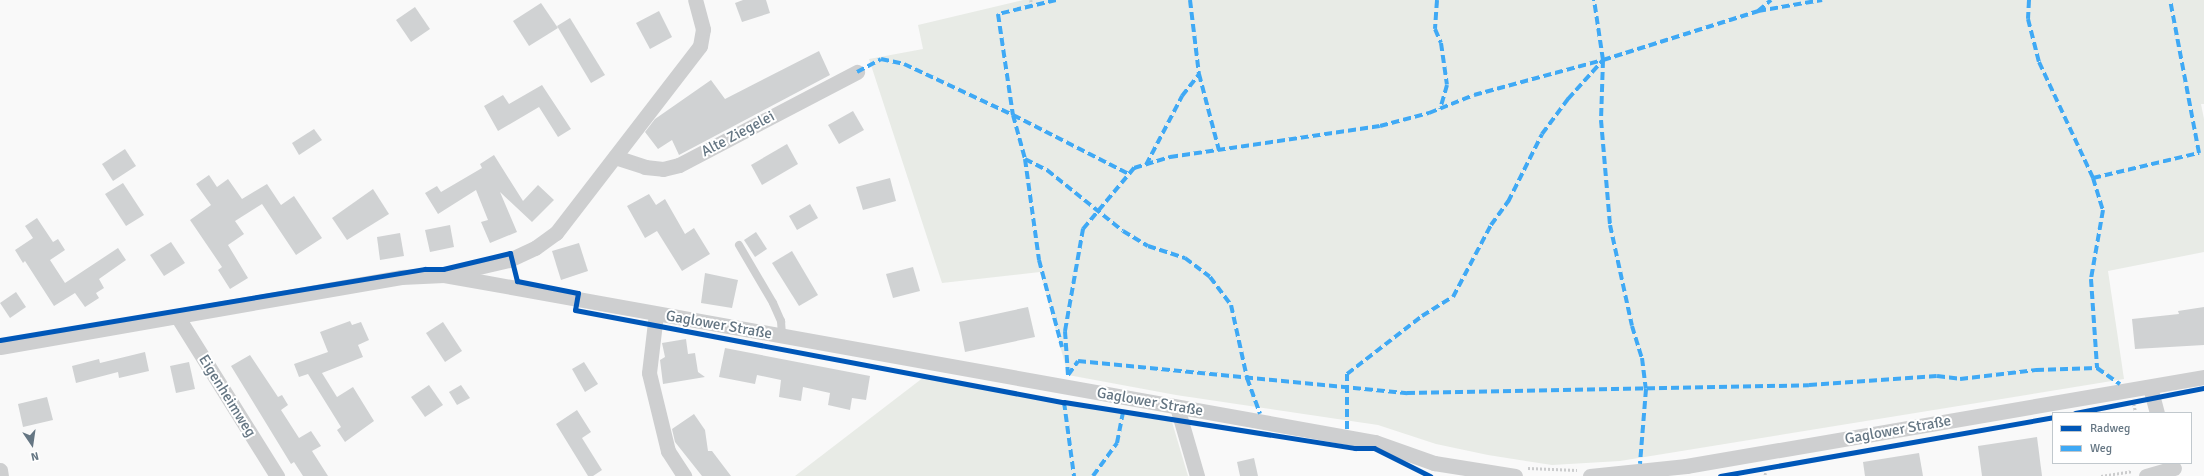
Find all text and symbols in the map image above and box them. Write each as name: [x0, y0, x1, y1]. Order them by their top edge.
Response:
street label: Alte Ziegelei: [698, 107, 778, 161]
street label: Gaglower Straße: [665, 307, 773, 343]
street label: Eigenheimweg: [195, 352, 259, 440]
street label: Gaglower Straße: [1096, 384, 1204, 420]
street label: Gaglower Straße: [1844, 412, 1952, 448]
legend: [2052, 412, 2192, 464]
text: Radweg: [2090, 421, 2130, 436]
north arrow: [12, 424, 52, 464]
text: Weg: [2090, 441, 2112, 456]
text: N: [30, 449, 40, 463]

